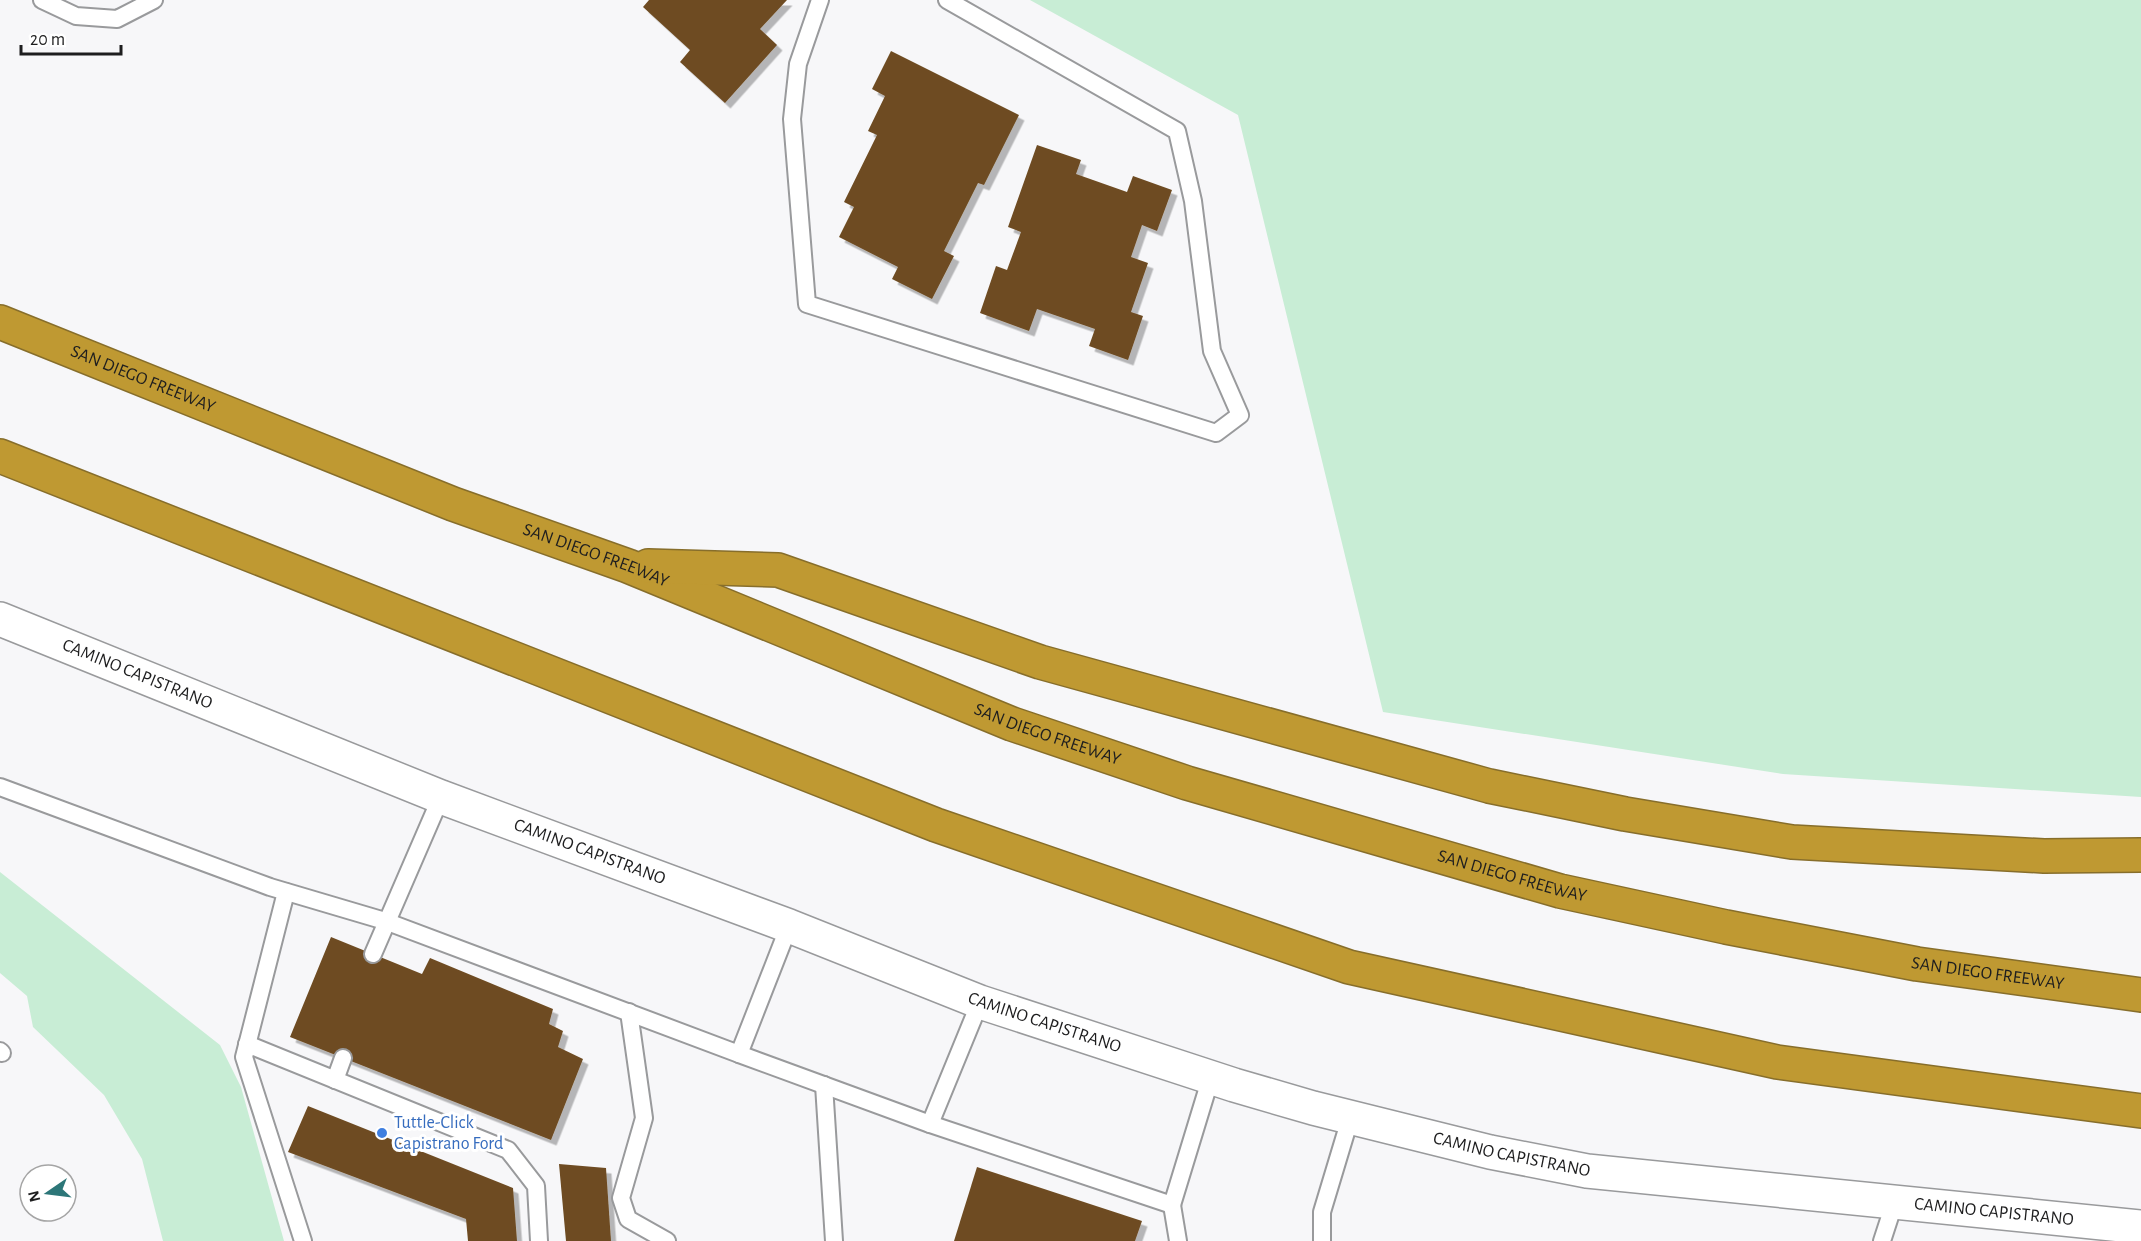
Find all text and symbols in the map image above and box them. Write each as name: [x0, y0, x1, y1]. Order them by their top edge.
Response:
scale bar: [21, 18, 122, 56]
text: 20 m: [30, 31, 65, 49]
street label: SAN DIEGO FREEWAY: [68, 342, 218, 417]
street label: SAN DIEGO FREEWAY: [520, 520, 672, 591]
street label: CAMINO CAPISTRANO: [60, 636, 215, 713]
street label: SAN DIEGO FREEWAY: [971, 700, 1123, 769]
street label: CAMINO CAPISTRANO: [511, 816, 668, 888]
street label: SAN DIEGO FREEWAY: [1435, 847, 1589, 906]
street label: SAN DIEGO FREEWAY: [1910, 954, 2066, 993]
street label: CAMINO CAPISTRANO: [965, 989, 1123, 1056]
place label: Tuttle-Click Capistrano Ford: [394, 1114, 503, 1153]
marker: Tuttle-Click Capistrano Ford: [375, 1126, 389, 1140]
street label: CAMINO CAPISTRANO: [1431, 1129, 1592, 1180]
north arrow: [18, 1163, 78, 1223]
text: N: [25, 1189, 44, 1204]
street label: CAMINO CAPISTRANO: [1913, 1195, 2074, 1229]

